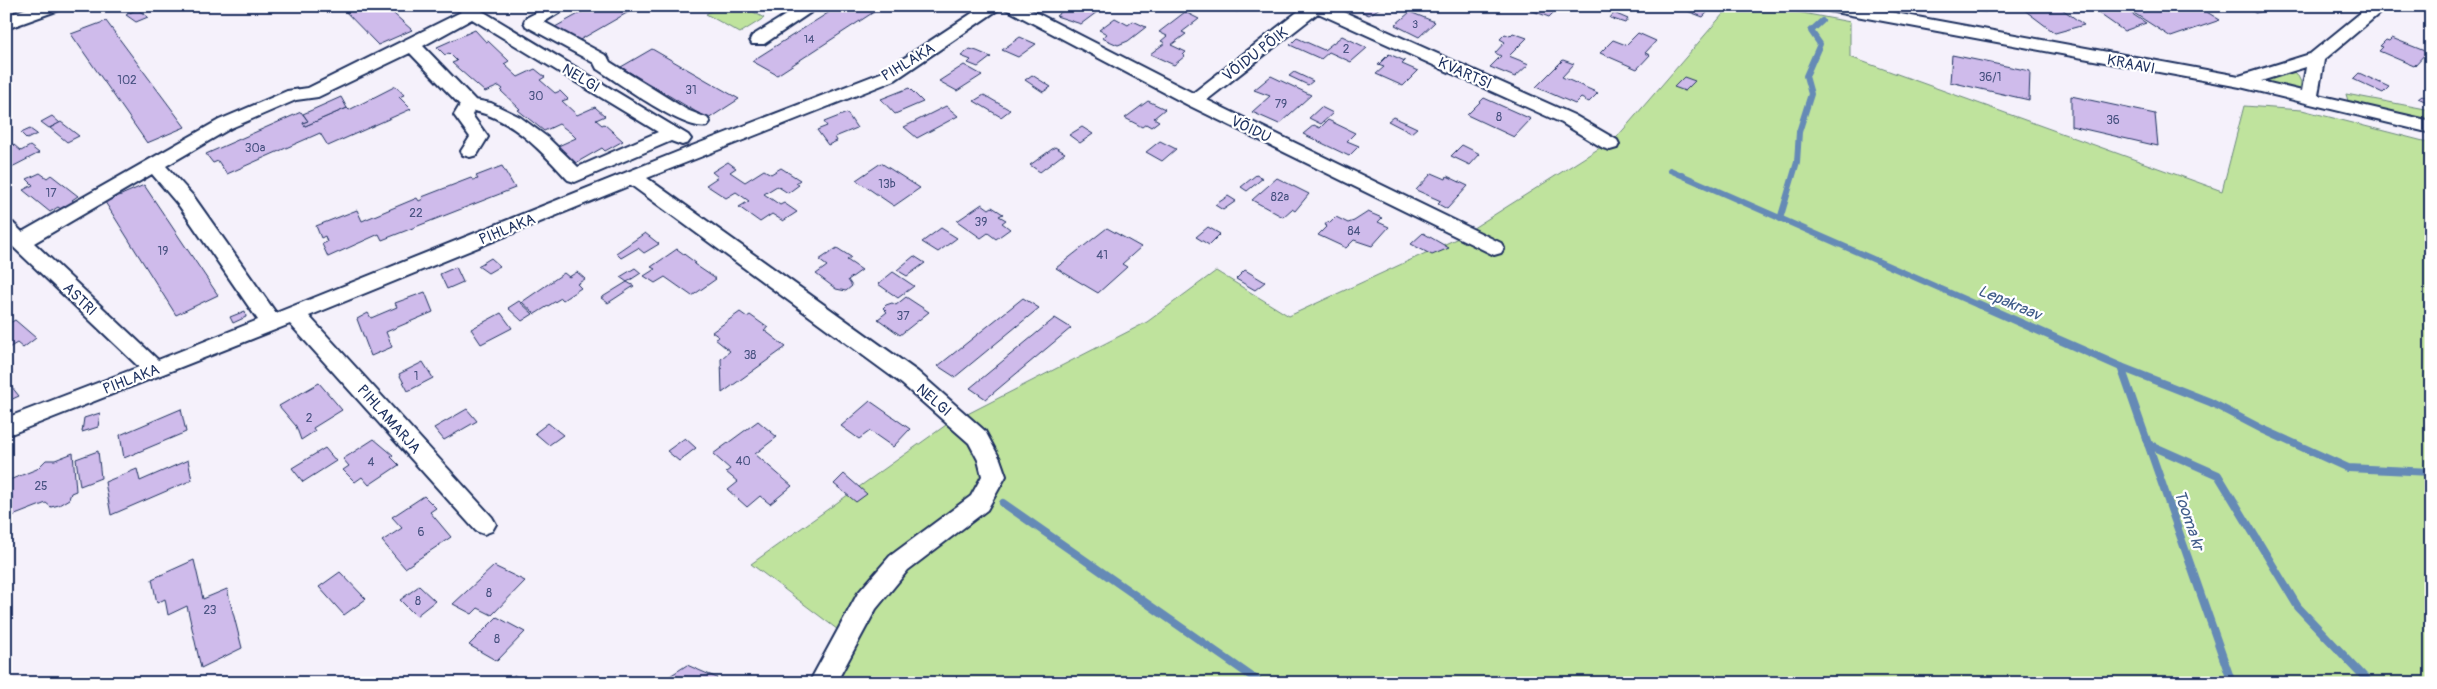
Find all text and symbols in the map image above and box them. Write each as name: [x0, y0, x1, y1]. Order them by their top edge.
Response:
house number: 3: [1412, 18, 1418, 31]
street label: VÕIDU PÕIK: [1219, 23, 1292, 86]
house number: 14: [804, 33, 815, 46]
street label: PIHLAKA: [878, 39, 939, 86]
house number: 2: [1343, 42, 1350, 57]
street label: KRAAVI: [2105, 51, 2157, 78]
street label: KVARTSI: [1435, 53, 1495, 94]
street label: NELGI: [558, 60, 603, 97]
house number: 36/1: [1979, 70, 2001, 85]
house number: 102: [117, 73, 137, 88]
house number: 31: [685, 83, 697, 98]
house number: 30: [529, 89, 543, 104]
house number: 79: [1275, 97, 1287, 112]
house number: 8: [1496, 110, 1502, 125]
street label: VÕIDU: [1227, 112, 1274, 147]
house number: 36: [2106, 113, 2120, 128]
house number: 30a: [245, 141, 266, 156]
house number: 13b: [878, 177, 896, 192]
house number: 17: [45, 186, 57, 201]
house number: 82a: [1271, 190, 1290, 205]
house number: 22: [409, 206, 423, 221]
street label: PIHLAKA: [476, 210, 538, 249]
house number: 39: [975, 215, 987, 230]
house number: 84: [1347, 224, 1361, 239]
house number: 19: [158, 244, 168, 259]
house number: 41: [1096, 248, 1108, 263]
street label: ASTRI: [59, 279, 101, 320]
water label: Lepakraav: [1975, 281, 2046, 326]
house number: 37: [896, 309, 910, 324]
house number: 38: [744, 348, 756, 363]
street label: PIHLAKA: [100, 360, 162, 399]
house number: 1: [414, 369, 418, 384]
street label: NELGI: [912, 380, 955, 421]
street label: PIHLAMARJA: [353, 381, 425, 458]
house number: 2: [306, 411, 313, 426]
house number: 40: [735, 454, 751, 469]
house number: 4: [368, 455, 375, 470]
house number: 25: [34, 479, 48, 494]
water label: Tooma kr: [2169, 488, 2209, 555]
house number: 6: [418, 525, 425, 540]
house number: 8: [486, 586, 492, 601]
house number: 8: [415, 594, 421, 609]
house number: 23: [203, 603, 217, 618]
house number: 8: [494, 632, 500, 647]

